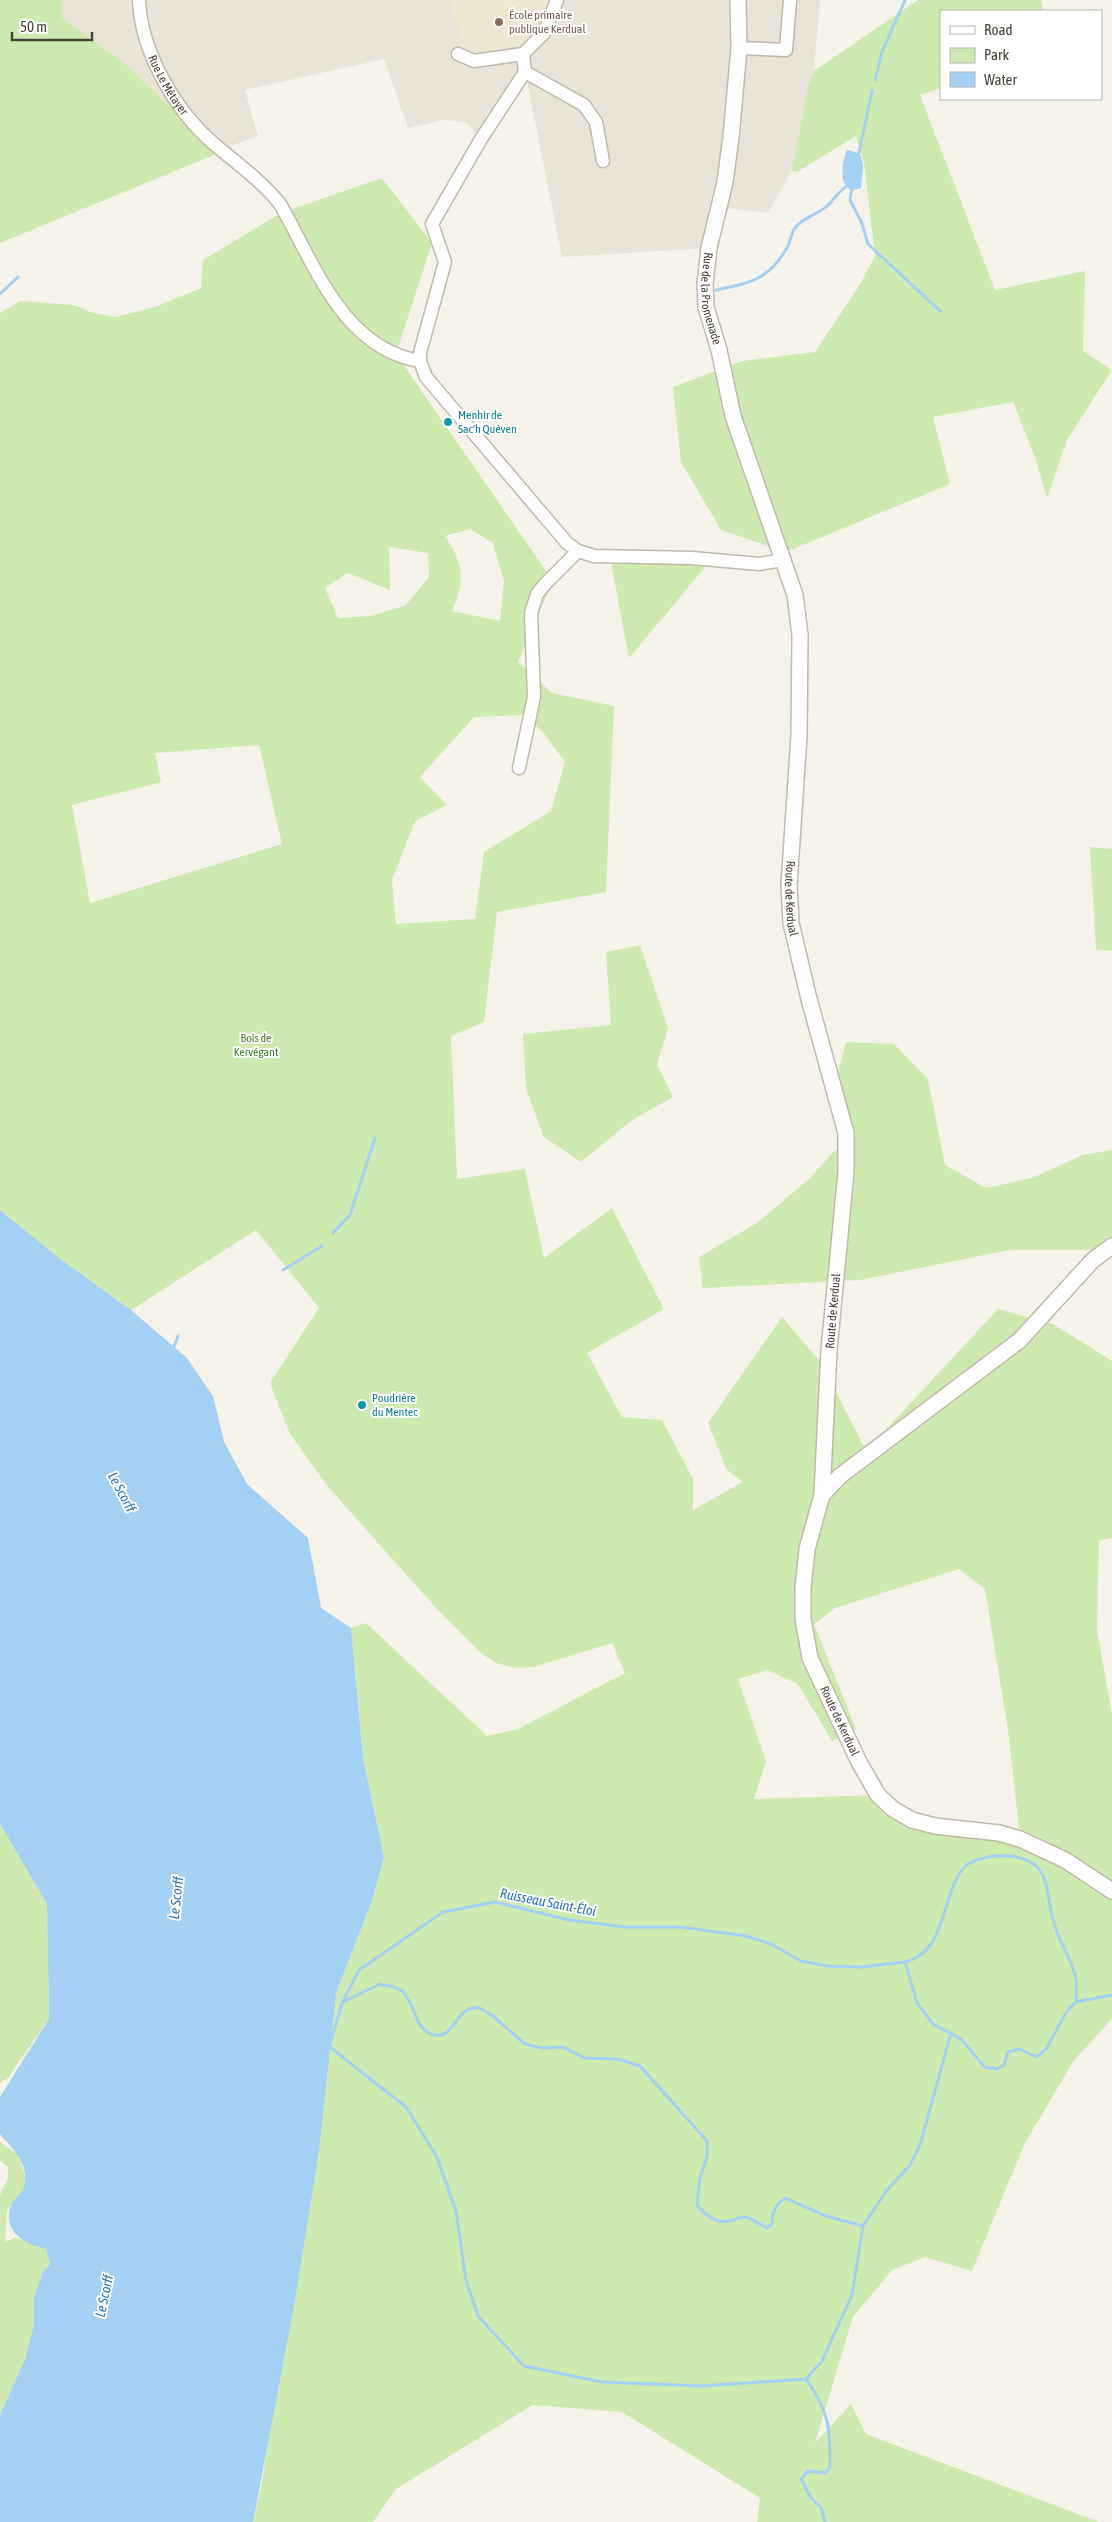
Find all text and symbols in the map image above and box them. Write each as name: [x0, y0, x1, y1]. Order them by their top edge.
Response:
place label: École primaire publique Kerdual: [509, 8, 586, 36]
scale bar: [12, 10, 92, 42]
legend: [940, 10, 1102, 100]
marker: École primaire publique Kerdual: [493, 16, 505, 28]
text: 50 m: [20, 18, 47, 35]
text: Road: [984, 21, 1013, 38]
text: Park: [984, 46, 1009, 63]
street label: Rue Le Métayer: [145, 53, 191, 118]
text: Water: [984, 71, 1017, 88]
street label: Rue de la Promenade: [698, 252, 724, 346]
place label: Menhir de Sac'h Quéven: [458, 408, 517, 436]
marker: Menhir de Sac'h Quéven: [442, 416, 454, 428]
street label: Route de Kerdual: [782, 860, 801, 938]
park label: Bois de Kervégant: [234, 1031, 279, 1059]
street label: Route de Kerdual: [823, 1272, 843, 1349]
place label: Poudrière du Mentec: [372, 1391, 418, 1419]
marker: Poudrière du Mentec: [356, 1399, 368, 1411]
water label: Le Scorff: [105, 1469, 140, 1516]
street label: Route de Kerdual: [817, 1684, 862, 1759]
water label: Le Scorff: [166, 1874, 186, 1920]
water label: Ruisseau Saint-Éloi: [499, 1885, 597, 1919]
water label: Le Scorff: [92, 2272, 117, 2319]

